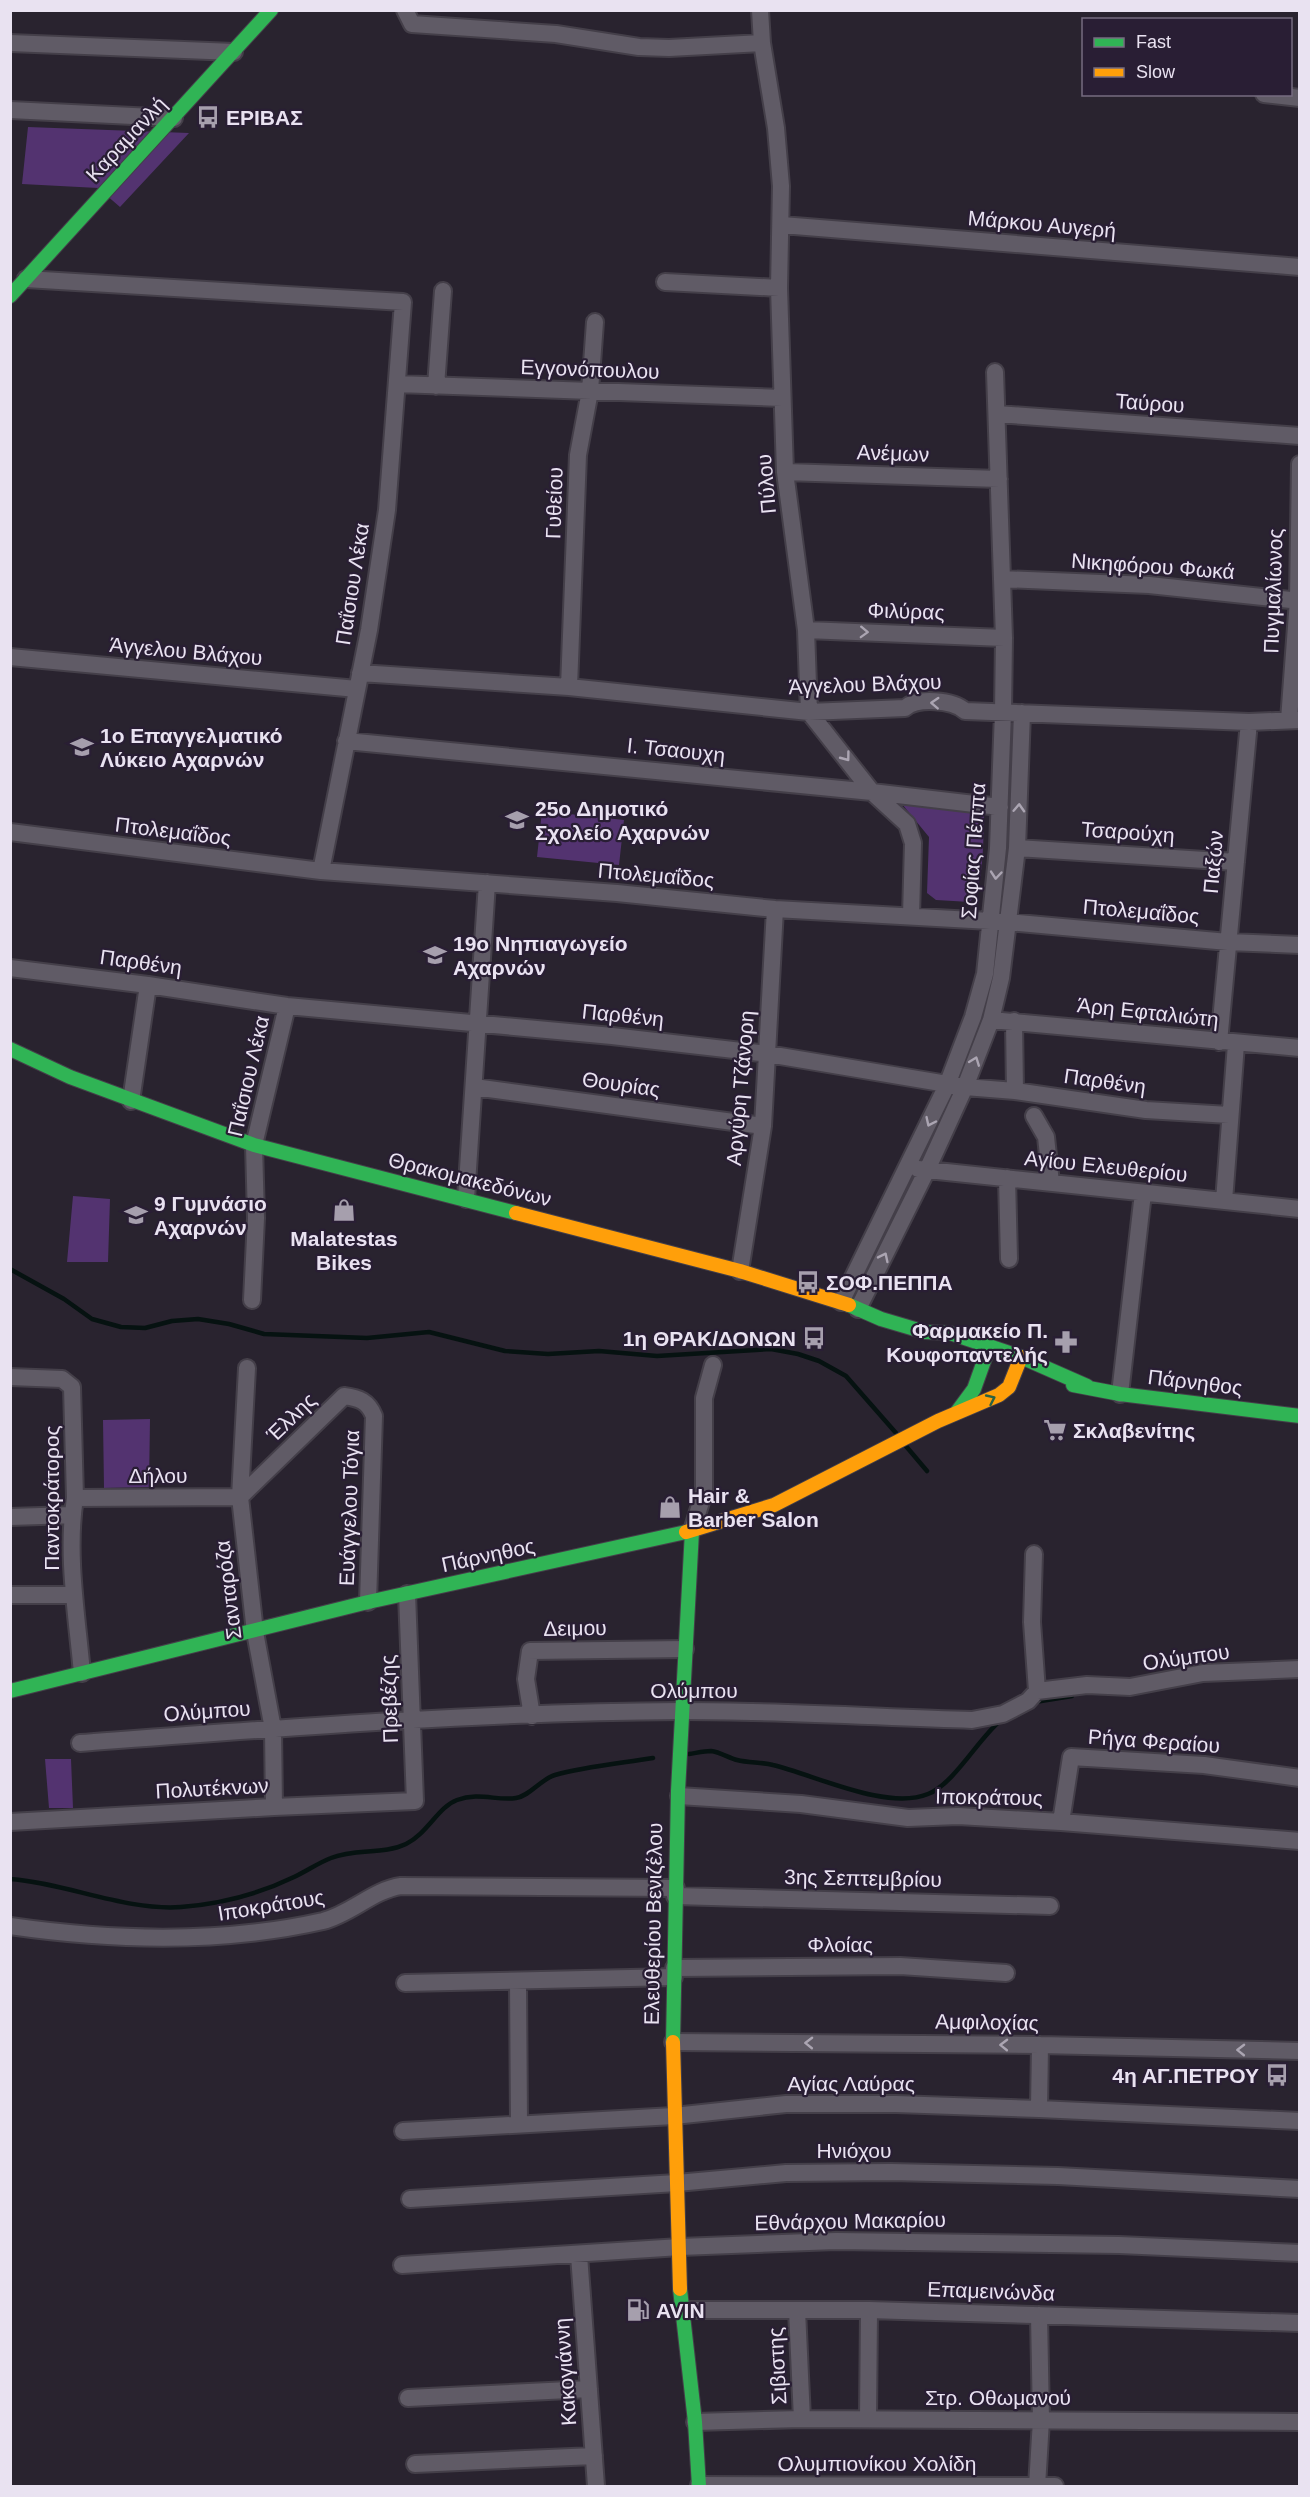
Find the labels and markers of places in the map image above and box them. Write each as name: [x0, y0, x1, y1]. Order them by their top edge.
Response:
bus stop icon: ΕΡΙΒΑΣ: [195, 104, 221, 130]
place label: ΕΡΙΒΑΣ: [226, 106, 303, 129]
place label: 1ο Επαγγελματικό Λύκειο Αχαρνών: [100, 724, 283, 771]
school or university icon: 1ο Επαγγελματικό Λύκειο Αχαρνών: [69, 734, 95, 760]
place label: 25ο Δημοτικό Σχολείο Αχαρνών: [535, 797, 710, 844]
school or university icon: 25ο Δημοτικό Σχολείο Αχαρνών: [504, 807, 530, 833]
place label: 19ο Νηπιαγωγείο Αχαρνών: [453, 932, 628, 979]
school or university icon: 19ο Νηπιαγωγείο Αχαρνών: [422, 942, 448, 968]
place label: 9 Γυμνάσιο Αχαρνών: [154, 1192, 267, 1239]
shop icon: Malatestas Bikes: [331, 1197, 357, 1223]
school or university icon: 9 Γυμνάσιο Αχαρνών: [123, 1202, 149, 1228]
place label: Malatestas Bikes: [290, 1227, 398, 1274]
bus stop icon: ΣΟΦ.ΠΕΠΠΑ: [795, 1269, 821, 1295]
place label: ΣΟΦ.ΠΕΠΠΑ: [826, 1271, 953, 1294]
place label: Φαρμακείο Π. Κουφοπαντελής: [886, 1319, 1048, 1367]
bus stop icon: 1η ΘΡΑΚ/ΔΟΝΩΝ: [801, 1325, 827, 1351]
place label: 1η ΘΡΑΚ/ΔΟΝΩΝ: [623, 1327, 796, 1350]
pharmacy icon: Φαρμακείο Π. Κουφοπαντελής: [1053, 1329, 1079, 1355]
supermarket icon: Σκλαβενίτης: [1042, 1417, 1068, 1443]
place label: Σκλαβενίτης: [1073, 1419, 1195, 1443]
place label: Hair & Barber Salon: [688, 1484, 819, 1531]
shop icon: Hair & Barber Salon: [657, 1494, 683, 1520]
bus stop icon: 4η ΑΓ.ΠΕΤΡΟΥ: [1264, 2062, 1290, 2088]
place label: 4η ΑΓ.ΠΕΤΡΟΥ: [1112, 2064, 1259, 2087]
fuel station icon: AVIN: [625, 2297, 651, 2323]
place label: AVIN: [656, 2299, 705, 2322]

